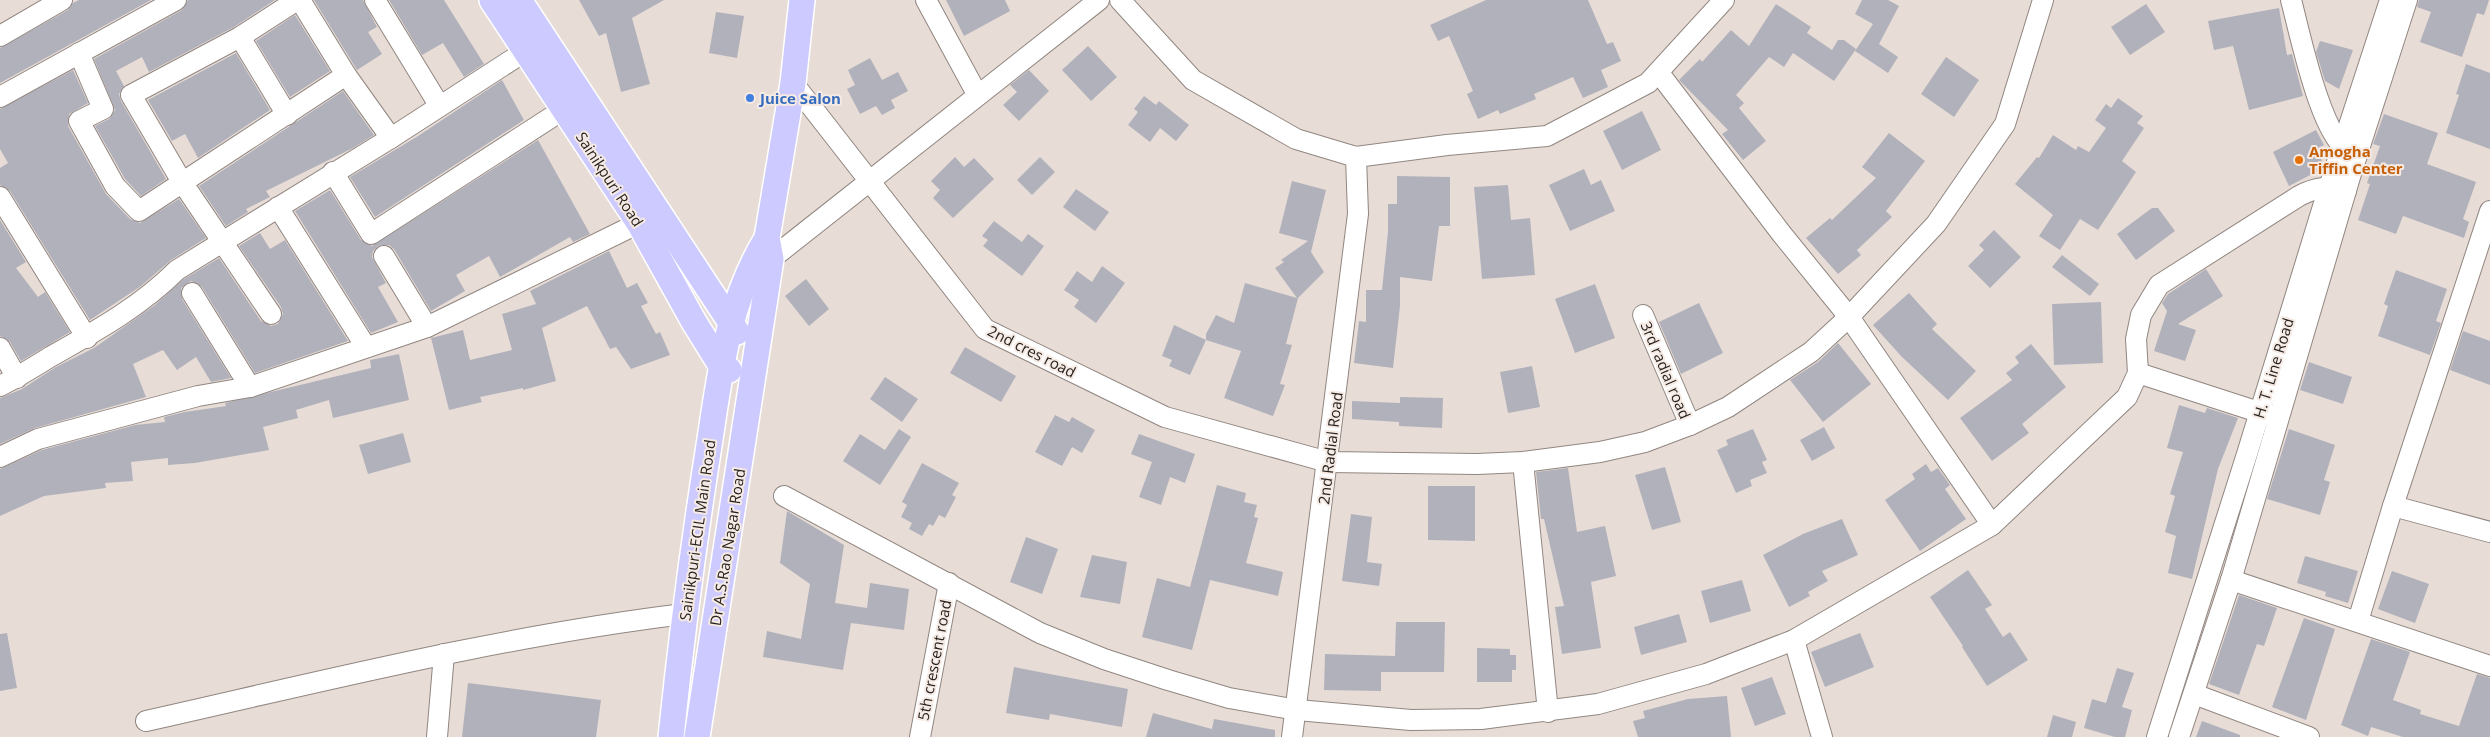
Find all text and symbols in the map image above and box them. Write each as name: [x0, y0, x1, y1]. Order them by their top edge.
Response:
place label: Juice Salon: [758, 88, 841, 108]
marker: Juice Salon: [744, 92, 756, 104]
street label: Sainikpuri Road: [572, 128, 648, 230]
place label: Amogha Tiffin Center: [2309, 141, 2403, 178]
marker: Amogha Tiffin Center: [2293, 154, 2305, 166]
street label: H. T. Line Road: [2248, 315, 2298, 421]
street label: 3rd radial road: [1636, 318, 1696, 422]
street label: 2nd cres road: [985, 320, 1079, 382]
street label: 2nd Radial Road: [1313, 391, 1347, 505]
street label: Sainikpuri-ECIL Main Road: [674, 438, 720, 622]
street label: Dr A.S.Rao Nagar Road: [705, 467, 749, 627]
street label: 5th crescent road: [912, 598, 956, 722]

